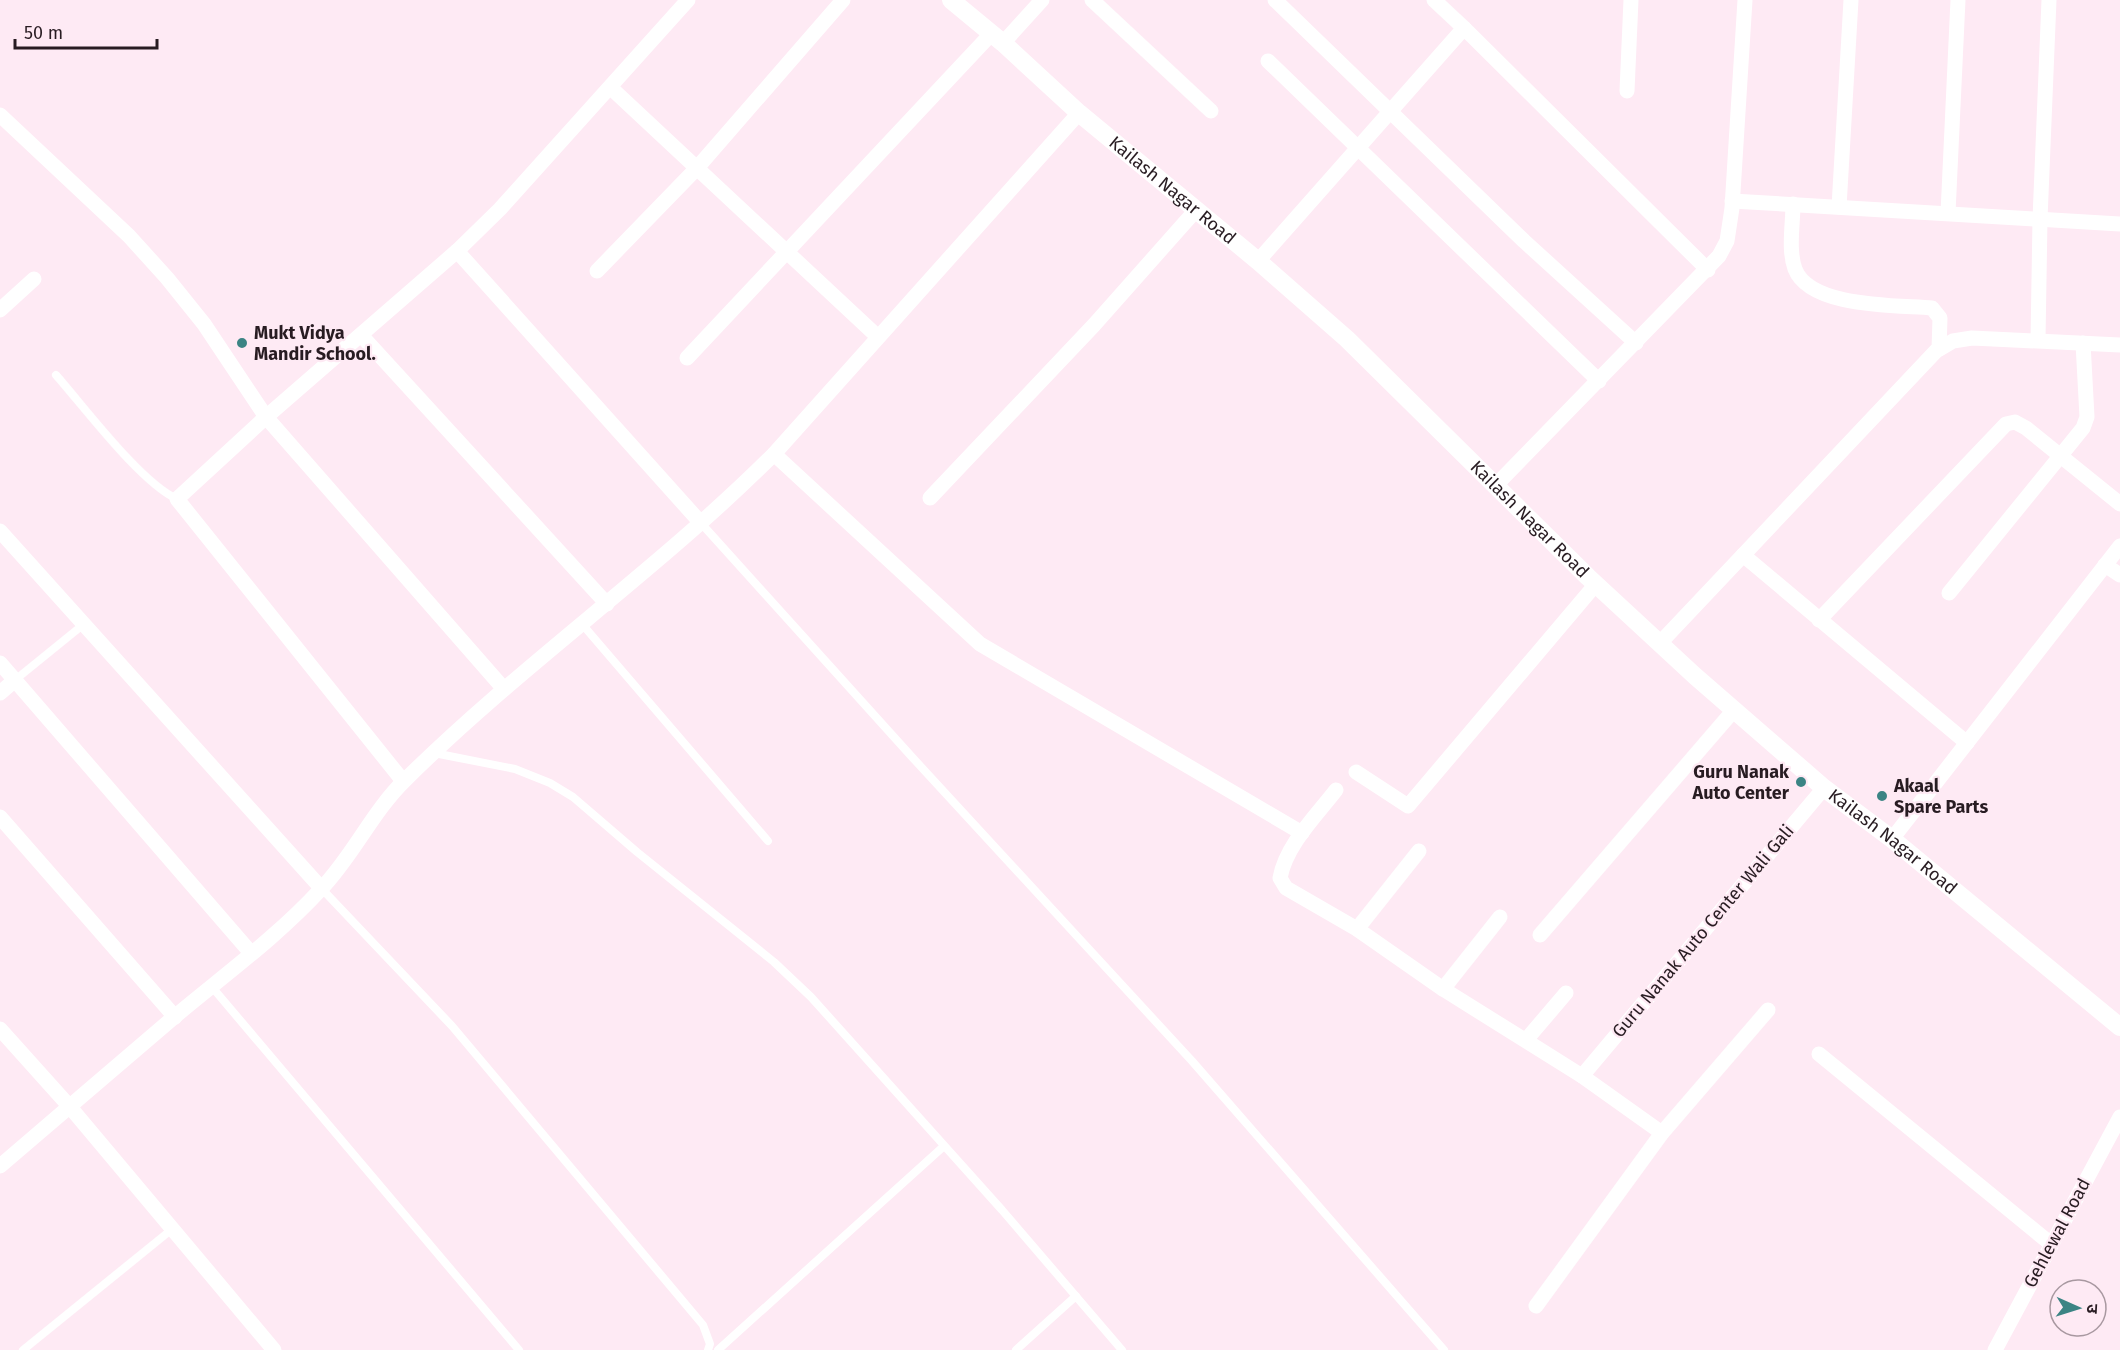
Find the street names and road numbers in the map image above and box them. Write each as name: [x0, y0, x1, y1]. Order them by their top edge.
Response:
street label: Kailash Nagar Road: [1105, 131, 1240, 249]
street label: Kailash Nagar Road: [1466, 456, 1593, 583]
street label: Kailash Nagar Road: [1824, 784, 1962, 899]
street label: Guru Nanak Auto Center Wali Gali: [1607, 820, 1799, 1042]
street label: Gehlewal Road: [2019, 1175, 2095, 1291]

